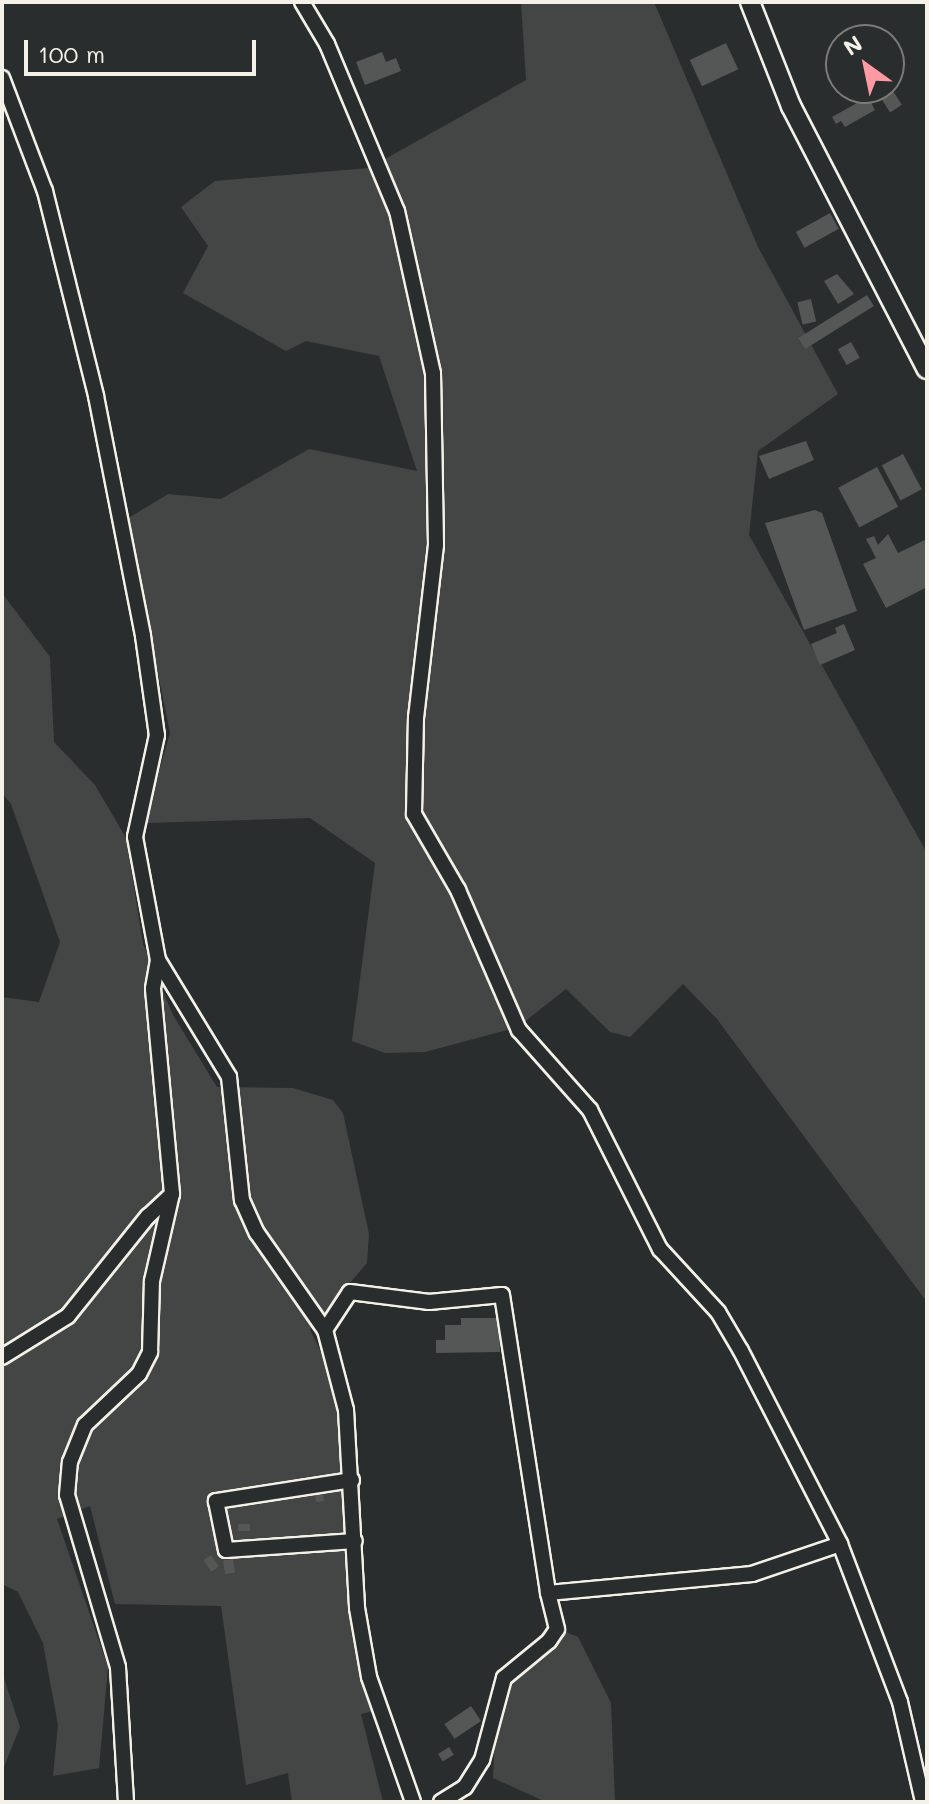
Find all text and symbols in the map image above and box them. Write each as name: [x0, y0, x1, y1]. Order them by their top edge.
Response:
scale bar: [28, 24, 260, 74]
north arrow: [825, 24, 905, 104]
text: N: [838, 28, 868, 62]
text: 100 m: [38, 38, 105, 69]

